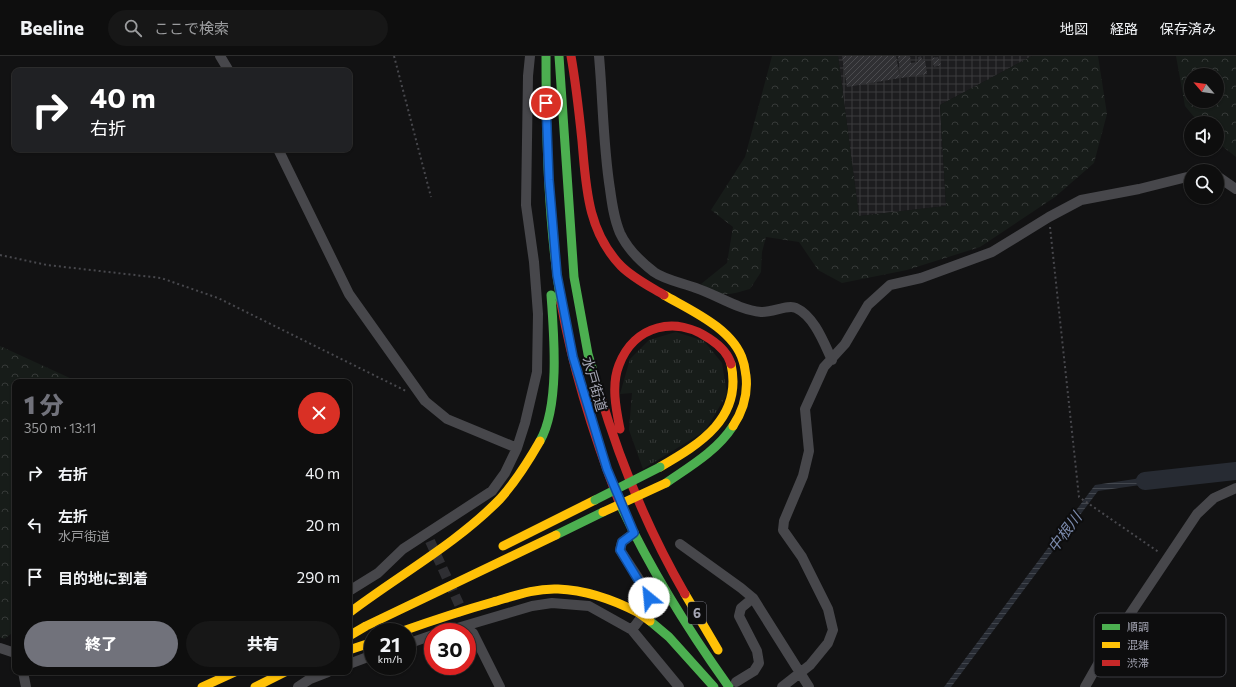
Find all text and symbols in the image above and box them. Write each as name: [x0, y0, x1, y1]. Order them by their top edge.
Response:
search box: [108, 10, 388, 46]
text: Beeline: [20, 16, 84, 39]
icon: search: [122, 17, 144, 39]
text: ここで検索: [154, 19, 229, 37]
text: 地図: [1060, 20, 1088, 37]
text: 経路: [1110, 20, 1138, 37]
text: 保存済み: [1160, 20, 1216, 37]
north arrow: [1184, 68, 1224, 108]
map controls: [1184, 68, 1224, 204]
text: 40 m: [90, 80, 156, 114]
icon: right: [24, 84, 76, 136]
pin: [529, 86, 563, 120]
icon: arrive: [535, 92, 557, 114]
button: sound: [1184, 116, 1224, 156]
text: 右折: [90, 117, 126, 139]
button: search: [1184, 164, 1224, 204]
street label: 水戸街道: [579, 355, 611, 413]
text: 1 分: [24, 390, 64, 419]
button: close: [298, 392, 340, 434]
text: 350 m · 13:11: [24, 420, 96, 436]
icon: right: [24, 462, 46, 484]
text: 40 m: [305, 464, 340, 482]
text: 右折: [58, 465, 88, 483]
text: 左折: [58, 507, 88, 525]
water label: 中根川: [1043, 507, 1086, 555]
icon: left: [24, 514, 46, 536]
text: 20 m: [306, 516, 340, 534]
text: 水戸街道: [58, 528, 110, 544]
icon: arrive: [24, 566, 46, 588]
text: 290 m: [297, 568, 340, 586]
text: 目的地に到着: [58, 569, 148, 587]
position arrow: [628, 577, 670, 619]
road number: 6: [688, 602, 706, 624]
legend: [1094, 613, 1226, 677]
text: 順調: [1127, 620, 1149, 633]
button: 終了: [24, 621, 178, 667]
button: 共有: [186, 621, 340, 667]
speed limit sign: 30: [424, 623, 476, 675]
text: 21: [380, 632, 400, 656]
text: 混雑: [1127, 638, 1149, 651]
text: km/h: [378, 653, 402, 665]
text: 渋滞: [1127, 656, 1149, 669]

